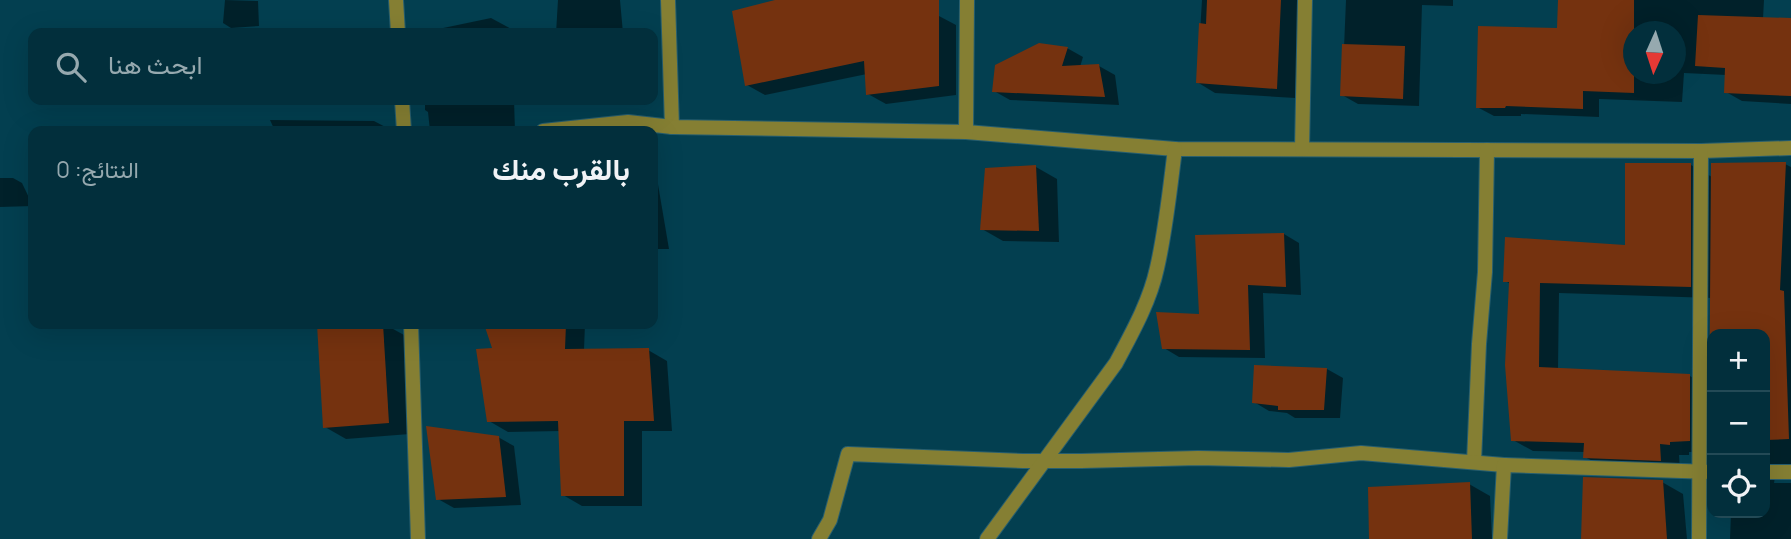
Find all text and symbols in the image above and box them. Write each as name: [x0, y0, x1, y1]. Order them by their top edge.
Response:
north arrow: [1623, 21, 1686, 84]
search box: [28, 28, 658, 105]
text: ابحث هنا: [108, 46, 202, 82]
icon: search: [52, 48, 90, 86]
text: بالقرب منك: [492, 148, 630, 189]
text: النتائج: 0: [56, 153, 139, 185]
map controls: [1707, 329, 1770, 518]
button: +: [1707, 329, 1770, 392]
button: −: [1707, 392, 1770, 455]
button: locate: [1707, 455, 1770, 518]

